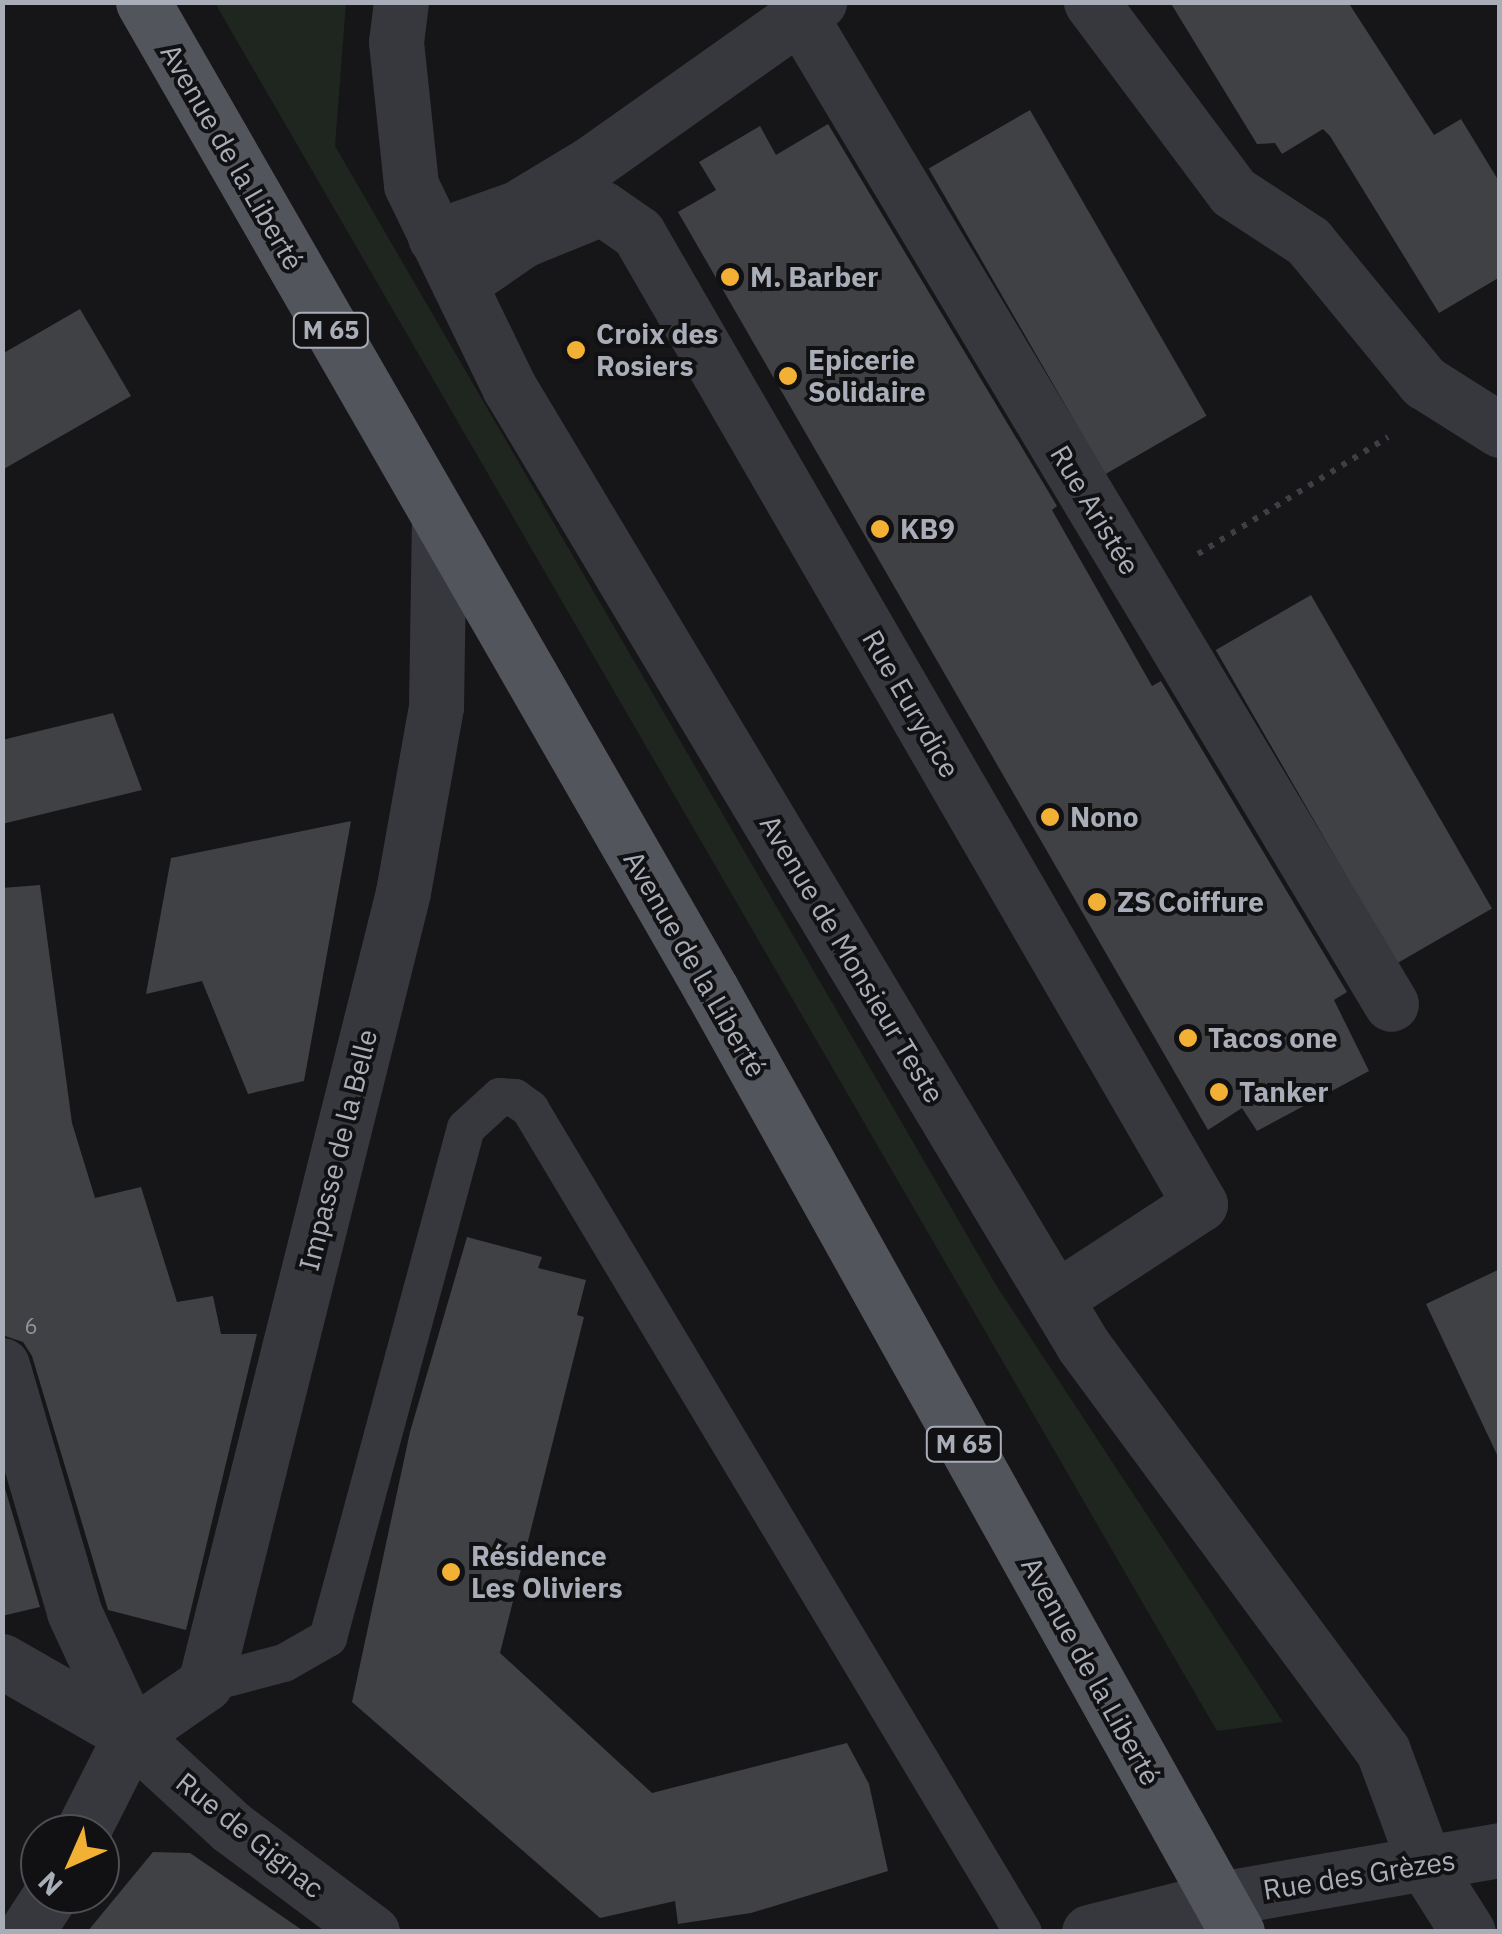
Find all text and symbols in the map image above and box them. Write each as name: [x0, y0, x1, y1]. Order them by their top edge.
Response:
street label: Avenue de la Liberté: [154, 38, 310, 276]
place label: M. Barber: [750, 260, 878, 294]
marker: M. Barber: [719, 266, 741, 288]
road number: M 65: [291, 310, 371, 350]
place label: Croix des Rosiers: [596, 317, 718, 383]
marker: Croix des Rosiers: [565, 339, 587, 361]
place label: Epicerie Solidaire: [808, 343, 926, 409]
marker: Epicerie Solidaire: [777, 365, 799, 387]
street label: Rue Aristée: [1043, 439, 1147, 581]
place label: KB9: [900, 512, 955, 546]
marker: KB9: [869, 518, 891, 540]
street label: Rue Eurydice: [855, 624, 967, 784]
place label: Nono: [1070, 800, 1139, 834]
marker: Nono: [1039, 806, 1061, 828]
street label: Avenue de Monsieur Teste: [753, 809, 951, 1109]
street label: Avenue de la Liberté: [617, 845, 773, 1083]
place label: ZS Coiffure: [1117, 885, 1264, 919]
marker: ZS Coiffure: [1086, 891, 1108, 913]
place label: Tacos one: [1208, 1021, 1337, 1055]
street label: Impasse de la Belle: [292, 1026, 384, 1274]
marker: Tacos one: [1177, 1027, 1199, 1049]
place label: Tanker: [1239, 1075, 1328, 1109]
marker: Tanker: [1208, 1081, 1230, 1103]
house number: 6: [24, 1313, 38, 1339]
road number: M 65: [924, 1424, 1004, 1464]
place label: Résidence Les Oliviers: [471, 1539, 623, 1605]
street label: Avenue de la Liberté: [1014, 1551, 1168, 1791]
marker: Résidence Les Oliviers: [440, 1561, 462, 1583]
street label: Rue de Gignac: [169, 1765, 331, 1905]
north arrow: [20, 1814, 120, 1914]
street label: Rue des Grèzes: [1260, 1843, 1458, 1907]
text: N: [30, 1864, 70, 1904]

